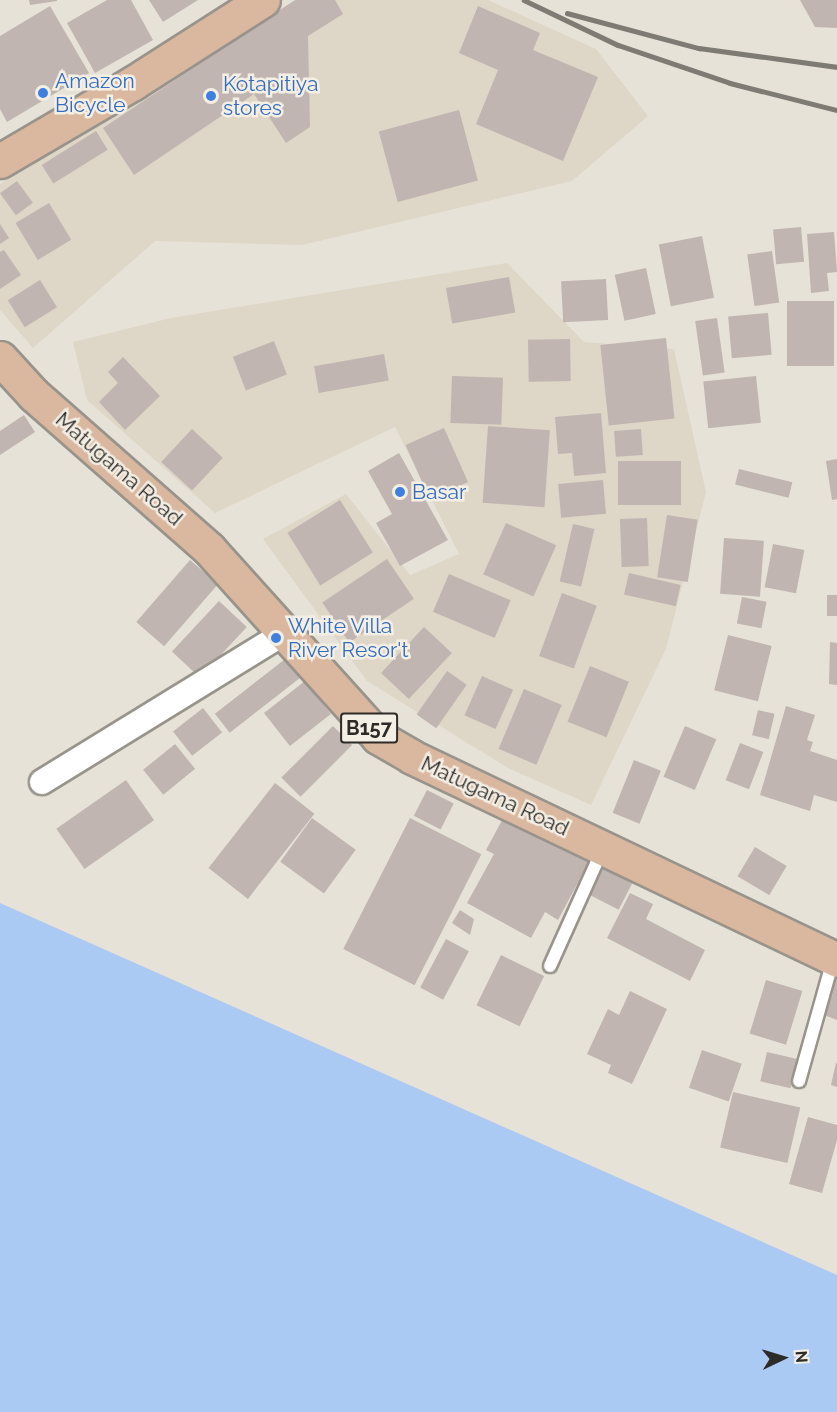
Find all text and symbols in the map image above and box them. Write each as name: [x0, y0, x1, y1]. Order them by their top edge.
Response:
place label: Amazon Bicycle: [55, 68, 135, 118]
place label: Kotapitiya stores: [223, 71, 318, 121]
marker: Amazon Bicycle: [36, 86, 50, 100]
marker: Kotapitiya stores: [204, 89, 218, 103]
street label: Matugama Road: [50, 407, 188, 531]
place label: Basar: [412, 479, 466, 505]
marker: Basar: [393, 485, 407, 499]
place label: White Villa River Resor't: [288, 613, 409, 663]
marker: White Villa River Resor't: [269, 631, 283, 645]
road number: B157: [339, 711, 399, 745]
street label: Matugama Road: [417, 751, 573, 841]
north arrow: [753, 1328, 813, 1388]
text: N: [792, 1350, 811, 1363]

